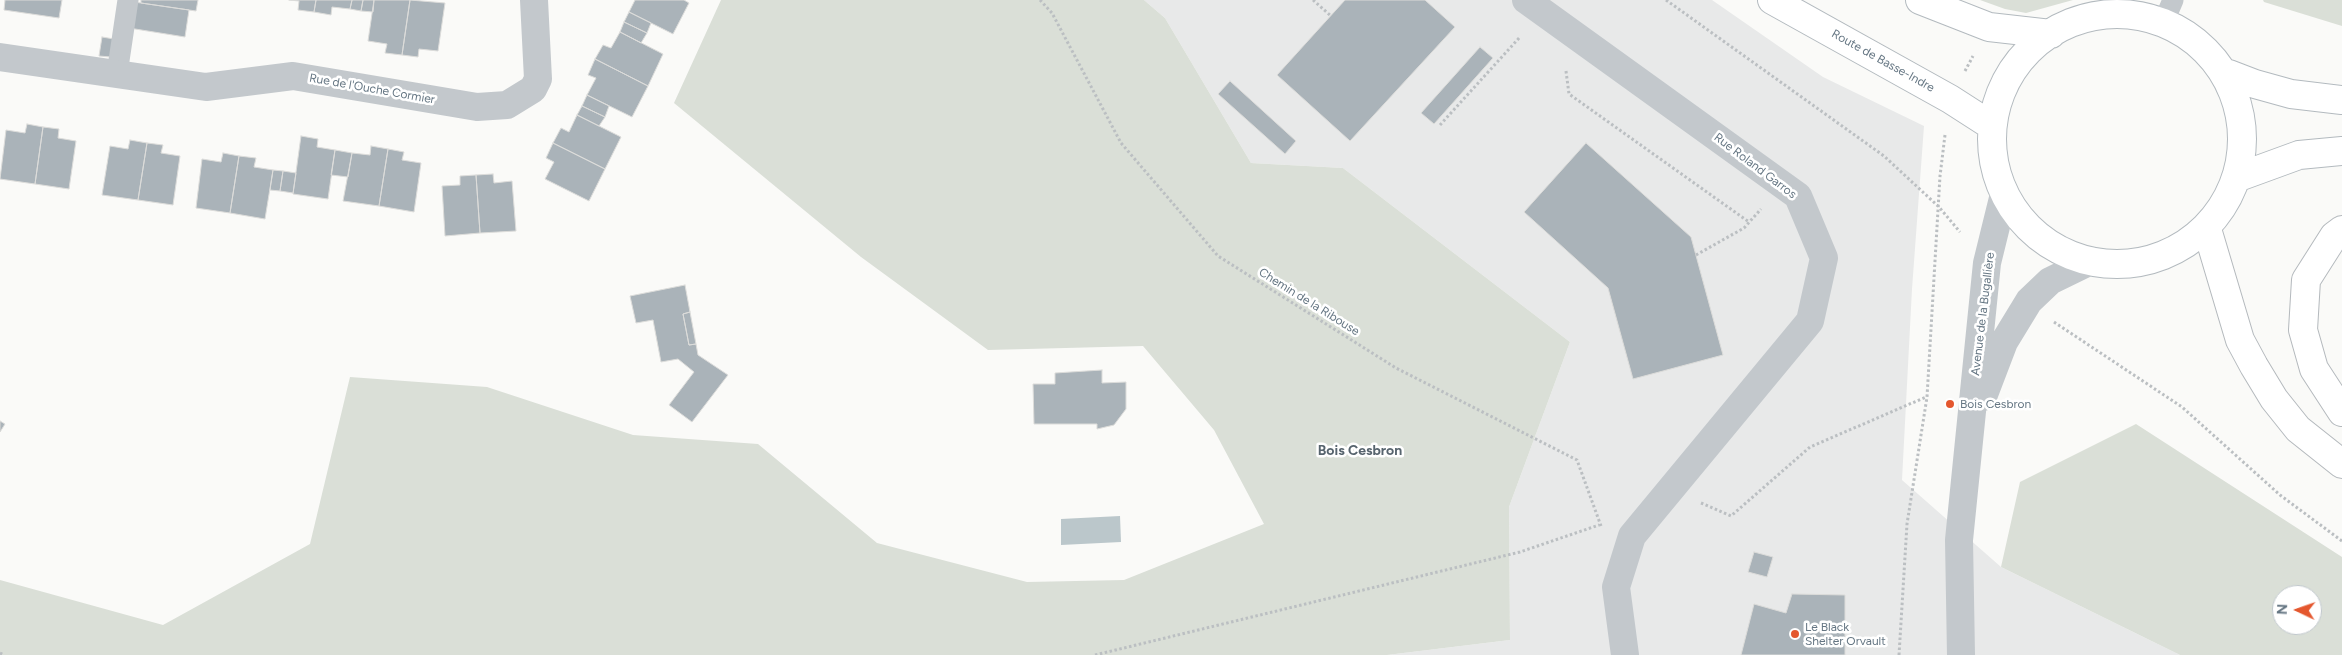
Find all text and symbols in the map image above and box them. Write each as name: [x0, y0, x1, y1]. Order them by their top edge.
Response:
street label: Route de Basse-Indre: [1829, 27, 1937, 95]
street label: Rue de l'Ouche Cormier: [308, 71, 436, 107]
street label: Rue Roland Garros: [1711, 130, 1799, 202]
street label: Avenue de la Bugallière: [1968, 251, 1998, 377]
street label: Chemin de la Ribouse: [1256, 265, 1362, 339]
place label: Bois Cesbron: [1960, 397, 2031, 411]
marker: Bois Cesbron: [1944, 398, 1956, 410]
district label: Bois Cesbron: [1318, 443, 1402, 459]
north arrow: [2272, 585, 2322, 635]
text: N: [2274, 603, 2291, 615]
place label: Le Black Shelter Orvault: [1805, 620, 1886, 648]
marker: Le Black Shelter Orvault: [1789, 628, 1801, 640]

